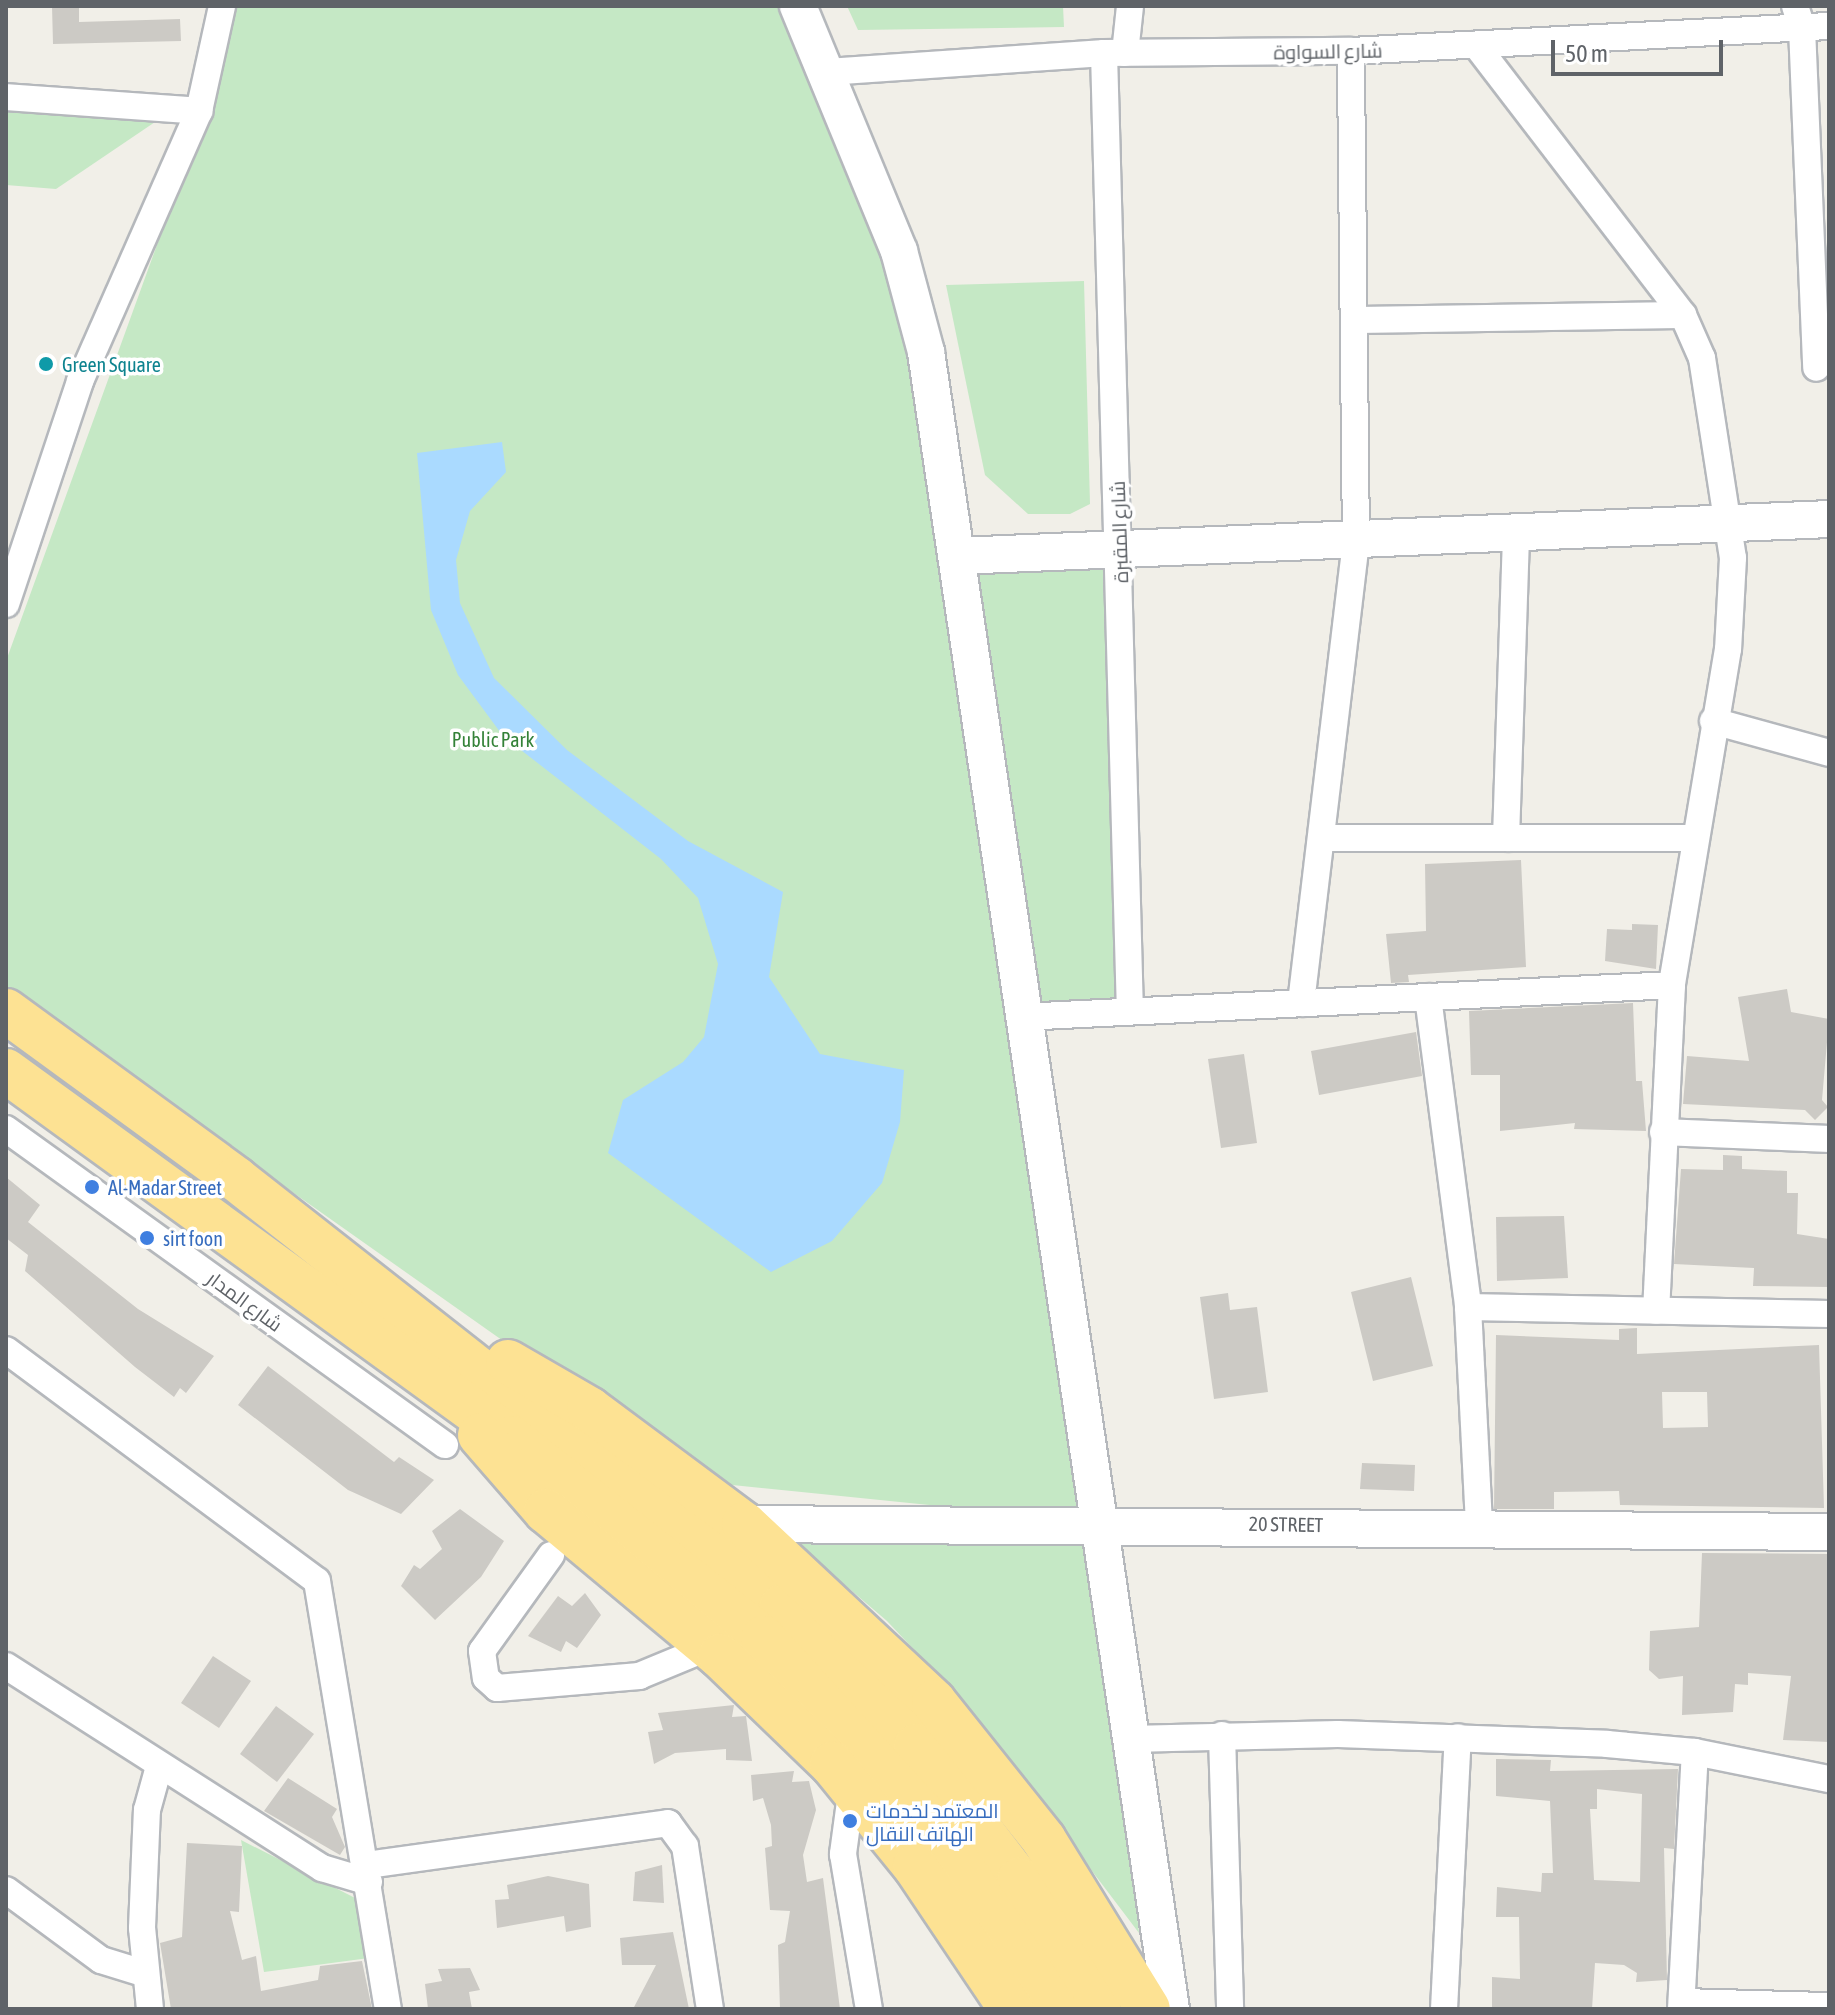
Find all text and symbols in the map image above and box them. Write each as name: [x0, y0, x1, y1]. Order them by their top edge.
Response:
scale bar: [1555, 24, 1727, 74]
street label: شارع السواوة: [1273, 38, 1383, 64]
text: 50 m: [1565, 40, 1608, 67]
place label: Green Square: [62, 352, 161, 376]
marker: Green Square: [37, 355, 55, 373]
street label: شارع المقبرة: [1105, 481, 1133, 583]
park label: Public Park: [452, 727, 534, 751]
place label: Al-Madar Street: [108, 1175, 222, 1199]
marker: Al-Madar Street: [83, 1178, 101, 1196]
place label: sirt foon: [163, 1226, 223, 1250]
marker: sirt foon: [138, 1229, 156, 1247]
street label: شارع المدار: [203, 1266, 287, 1336]
street label: 20 STREET: [1249, 1511, 1323, 1537]
place label: المعتمد لخدمات الهاتف النقال: [866, 1798, 999, 1845]
marker: المعتمد لخدمات الهاتف النقال: [841, 1812, 859, 1830]

